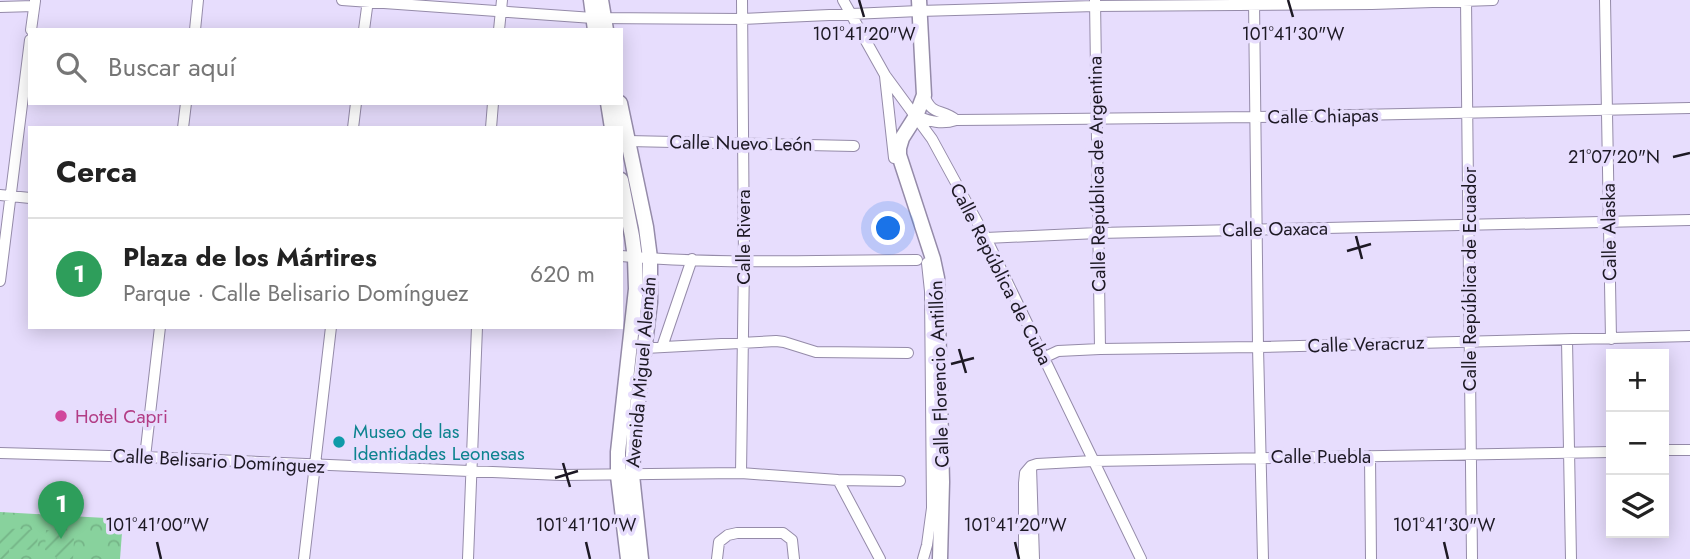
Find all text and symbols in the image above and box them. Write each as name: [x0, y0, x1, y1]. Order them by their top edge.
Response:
text: 101°41'20"W: [813, 21, 916, 47]
text: 101°41'30"W: [1242, 21, 1344, 47]
search box: [28, 28, 623, 105]
icon: search: [52, 48, 90, 86]
text: Buscar aquí: [108, 48, 236, 86]
street label: Calle República de Argentina: [1081, 56, 1113, 292]
street label: Calle Chiapas: [1267, 102, 1379, 130]
street label: Calle Nuevo León: [669, 128, 813, 158]
text: 21°07'20"N: [1568, 144, 1660, 170]
text: Cerca: [56, 150, 137, 193]
street label: Calle República de Ecuador: [1456, 166, 1483, 391]
street label: Calle República de Cuba: [943, 178, 1059, 370]
street label: Calle Alaska: [1595, 183, 1623, 281]
street label: Calle Rivera: [730, 189, 757, 285]
your location: [871, 211, 905, 245]
street label: Calle Oaxaca: [1222, 215, 1328, 243]
text: Plaza de los Mártires: [123, 238, 377, 276]
text: 1: [73, 257, 85, 291]
text: 620 m: [530, 257, 595, 291]
street label: Avenida Miguel Alemán: [619, 275, 663, 469]
text: Parque · Calle Belisario Domínguez: [123, 276, 468, 310]
street label: Calle Florencio Antillón: [922, 280, 956, 468]
street label: Calle Veracruz: [1307, 328, 1425, 360]
map controls: [1606, 349, 1669, 538]
button: +: [1606, 349, 1669, 412]
place label: Hotel Capri: [75, 403, 168, 430]
marker: Hotel Capri: [53, 408, 69, 424]
button: −: [1606, 412, 1669, 475]
place label: Museo de las Identidades Leonesas: [353, 418, 525, 467]
marker: Museo de las Identidades Leonesas: [331, 434, 347, 450]
street label: Calle Belisario Domínguez: [112, 442, 326, 480]
street label: Calle Puebla: [1271, 443, 1371, 470]
button: layers: [1606, 475, 1669, 538]
pin: 1: [38, 481, 84, 539]
text: 101°41'00"W: [105, 512, 209, 538]
text: 101°41'10"W: [536, 512, 637, 538]
text: 101°41'20"W: [964, 512, 1067, 538]
text: 101°41'30"W: [1393, 512, 1495, 538]

